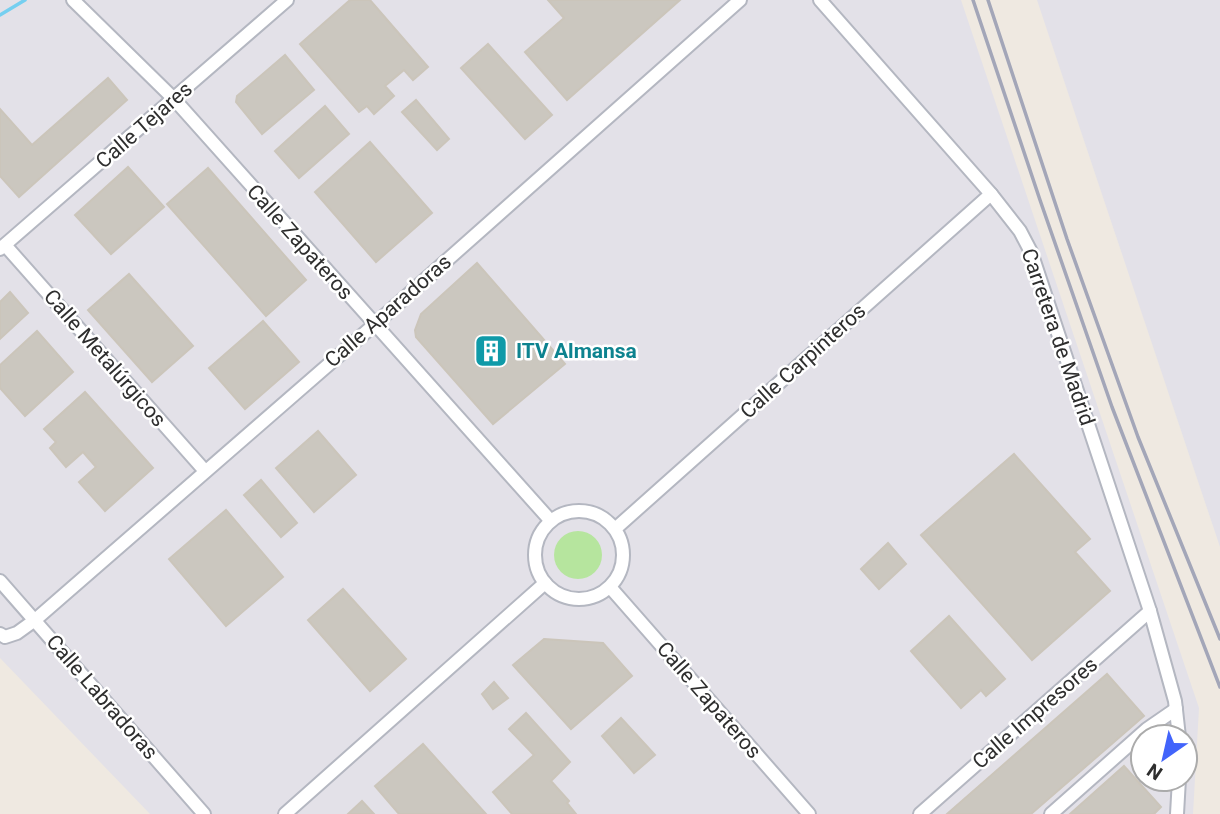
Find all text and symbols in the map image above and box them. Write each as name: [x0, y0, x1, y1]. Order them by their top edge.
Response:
street label: Calle Tejares: [91, 77, 197, 173]
street label: Calle Zapateros: [242, 179, 358, 305]
street label: Carretera de Madrid: [1016, 245, 1100, 429]
street label: Calle Aparadoras: [320, 250, 456, 372]
street label: Calle Metalúrgicos: [39, 285, 171, 431]
street label: Calle Carpinteros: [735, 299, 871, 423]
building icon: ITV Almansa: [472, 332, 510, 370]
place label: ITV Almansa: [516, 339, 637, 363]
street label: Calle Labradoras: [41, 630, 163, 764]
street label: Calle Zapateros: [652, 637, 766, 763]
street label: Calle Impresores: [968, 652, 1102, 774]
north arrow: [1129, 723, 1199, 793]
text: N: [1143, 758, 1167, 785]

